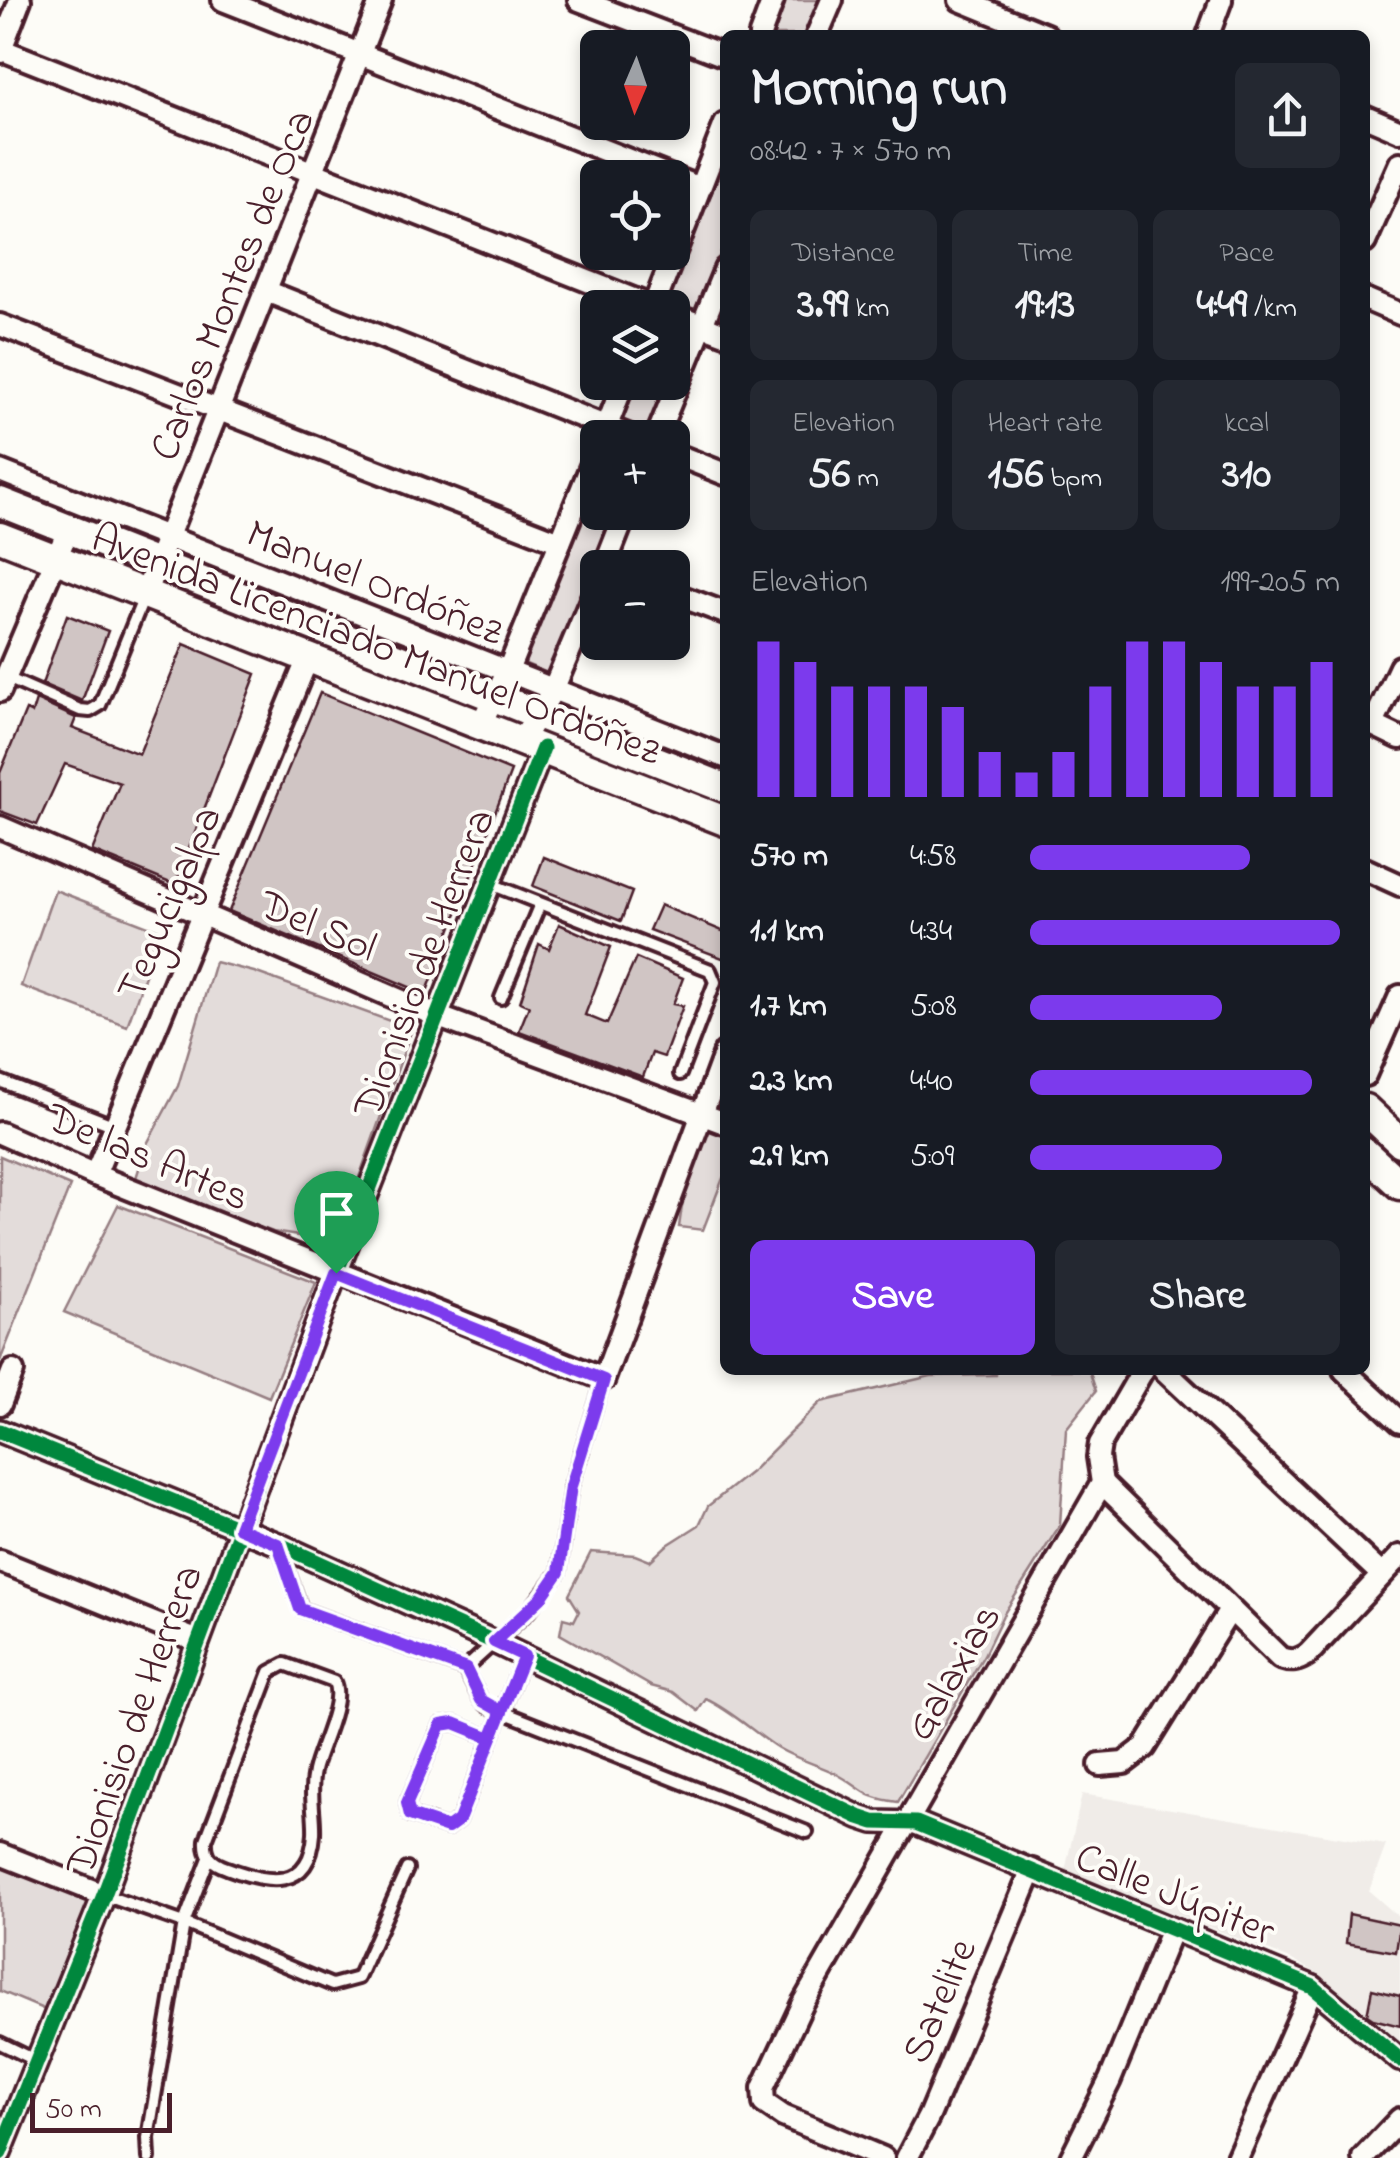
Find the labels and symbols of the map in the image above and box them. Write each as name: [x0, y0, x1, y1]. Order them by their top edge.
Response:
north arrow: [580, 30, 690, 140]
street label: Carlos Montes de Oca: [136, 101, 333, 471]
street label: Manuel Ordóñez: [237, 505, 512, 664]
street label: Avenida Licenciado Manuel Ordóñez: [82, 509, 669, 783]
street label: Tegucigalpa: [103, 797, 239, 1011]
street label: Dionisio de Herrera: [339, 800, 513, 1128]
street label: Del Sol: [248, 876, 385, 980]
street label: De las Artes: [35, 1089, 258, 1229]
pin: [294, 1171, 379, 1274]
street label: Dionisio de Herrera: [51, 1557, 221, 1885]
street label: Galaxias: [891, 1593, 1019, 1753]
street label: Calle Júpiter: [1066, 1829, 1284, 1964]
street label: Satelite: [888, 1930, 995, 2074]
scale bar: [30, 2088, 172, 2132]

